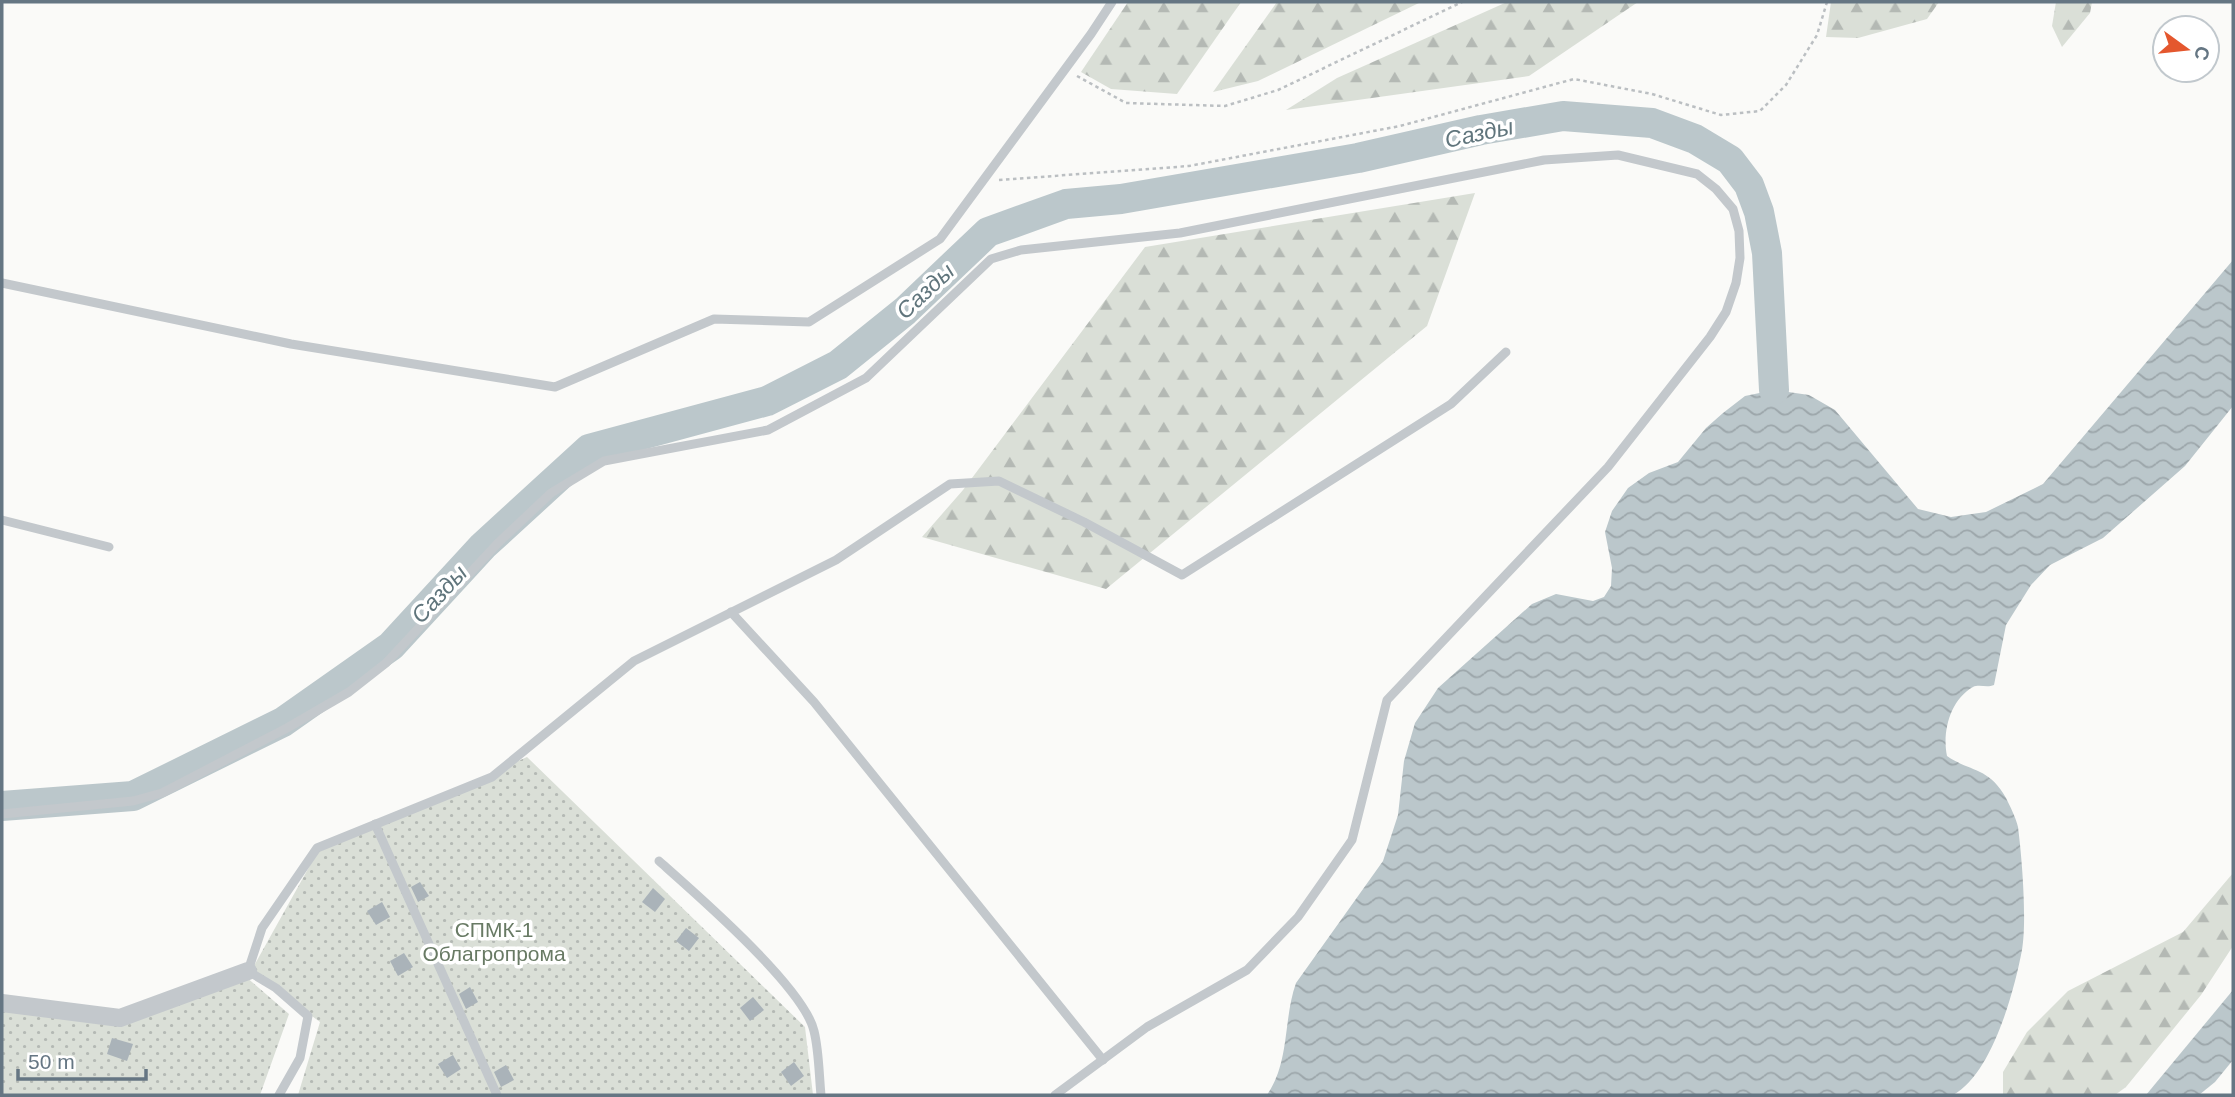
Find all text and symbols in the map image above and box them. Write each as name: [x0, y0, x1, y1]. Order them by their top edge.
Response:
north arrow: [2151, 14, 2221, 84]
text: С: [2190, 44, 2214, 63]
water label: Сазды: [1442, 113, 1516, 153]
water label: Сазды: [891, 258, 959, 324]
water label: Сазды: [406, 560, 472, 628]
park label: СПМК-1 Облагропрома: [422, 918, 566, 965]
scale bar: [18, 1038, 145, 1082]
text: 50 m: [28, 1050, 75, 1073]

